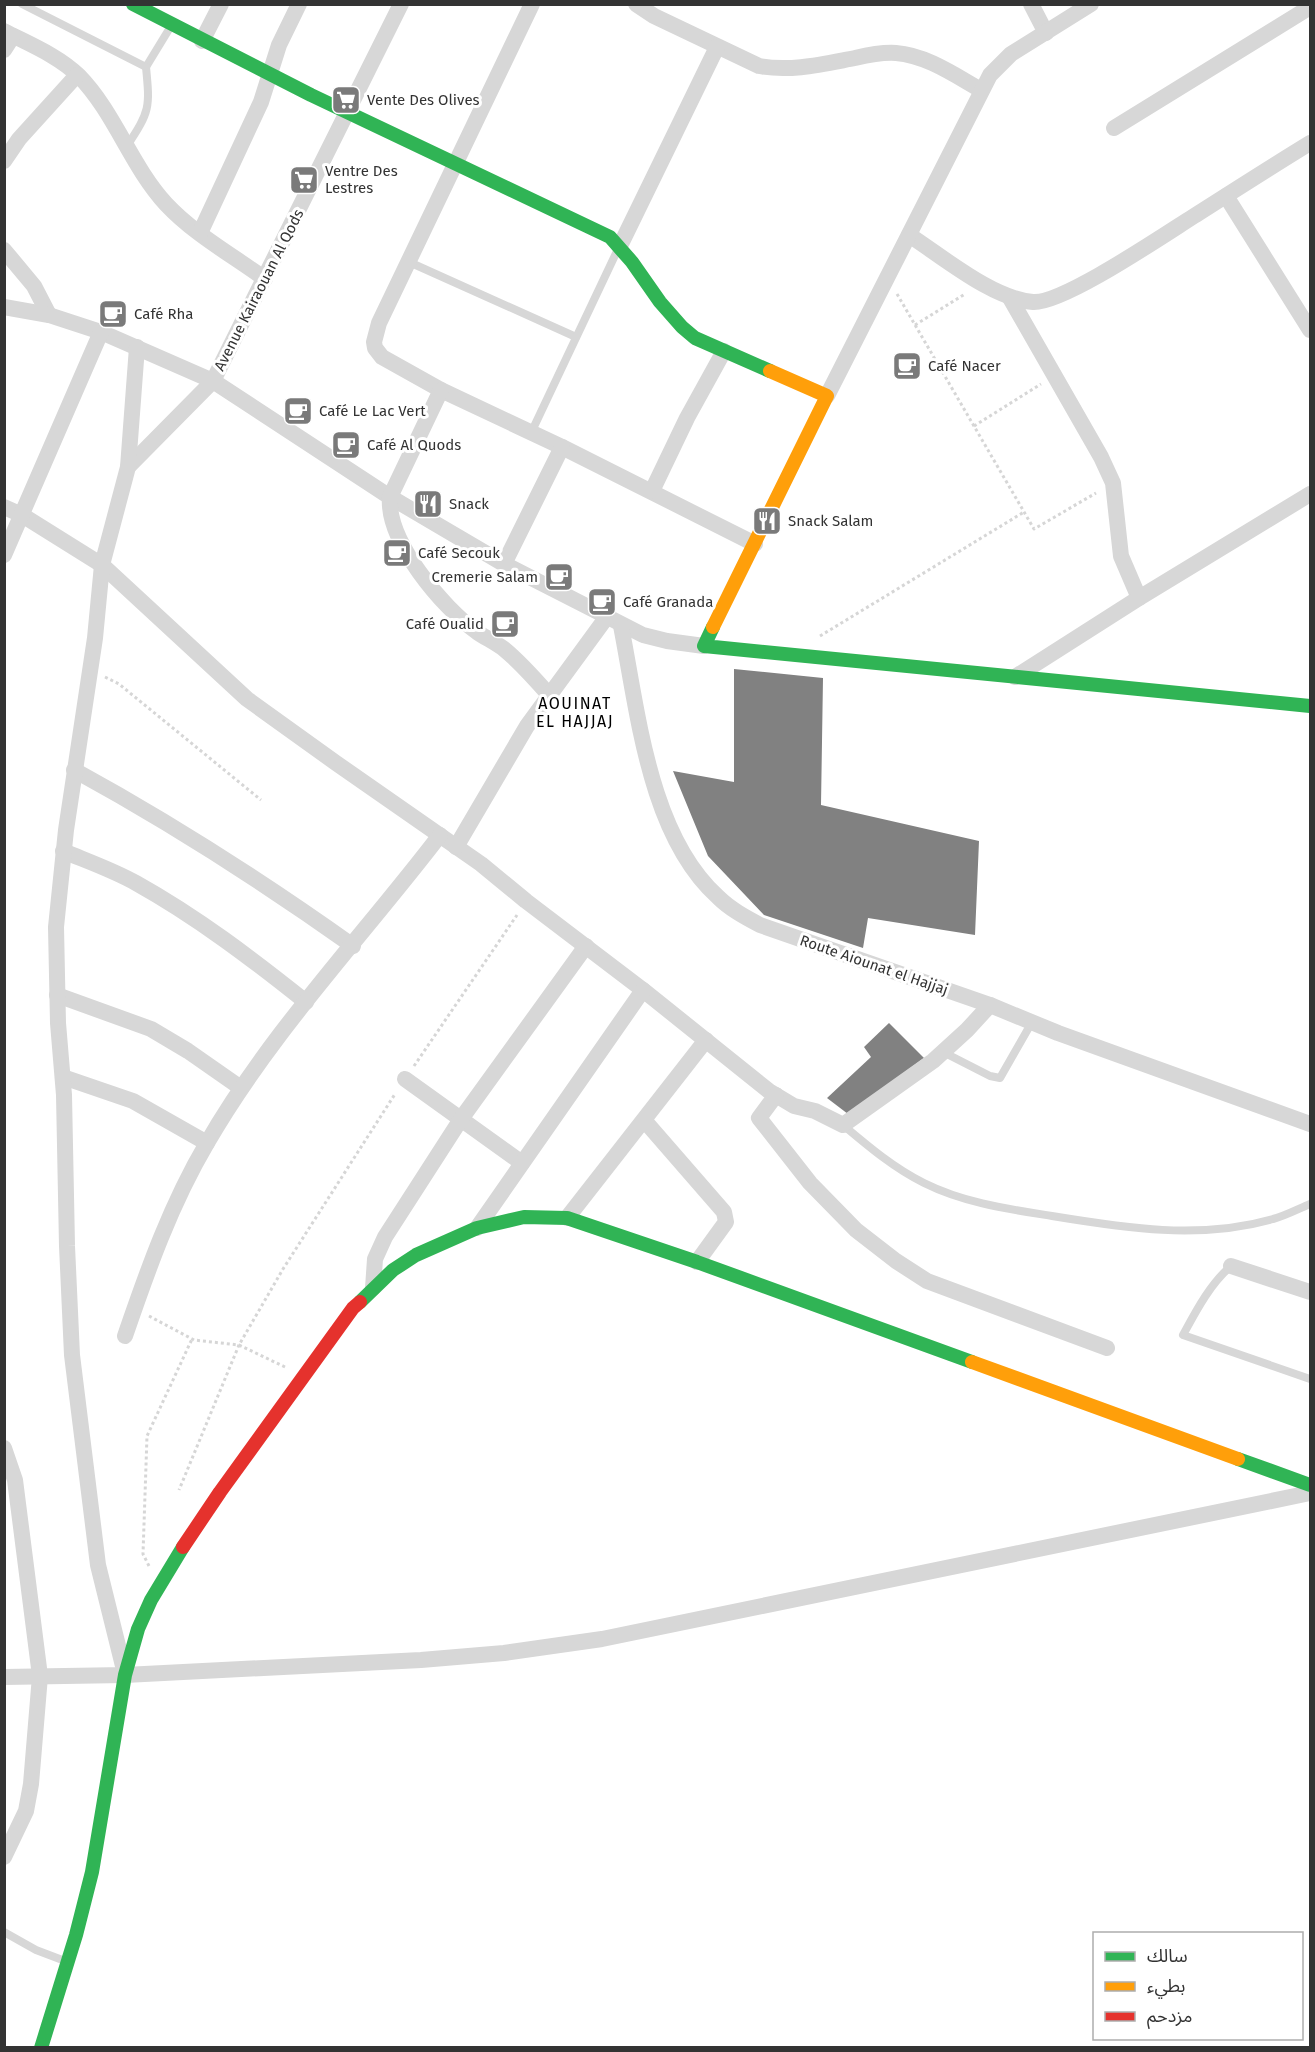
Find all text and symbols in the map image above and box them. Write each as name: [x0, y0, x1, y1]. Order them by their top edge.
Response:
supermarket icon: Vente Des Olives: [330, 84, 362, 116]
place label: Vente Des Olives: [367, 91, 480, 109]
place label: Ventre Des Lestres: [325, 162, 398, 197]
supermarket icon: Ventre Des Lestres: [288, 164, 320, 196]
street label: Avenue Kairaouan Al Qods: [210, 206, 308, 374]
cafe icon: Café Rha: [97, 298, 129, 330]
place label: Café Rha: [134, 305, 193, 323]
cafe icon: Café Nacer: [891, 350, 923, 382]
place label: Café Nacer: [928, 357, 1001, 375]
cafe icon: Café Le Lac Vert: [282, 395, 314, 427]
place label: Café Le Lac Vert: [319, 402, 426, 420]
cafe icon: Café Al Quods: [330, 429, 362, 461]
place label: Café Al Quods: [367, 436, 461, 454]
restaurant icon: Snack: [412, 488, 444, 520]
place label: Snack: [449, 495, 489, 513]
restaurant icon: Snack Salam: [751, 505, 783, 537]
place label: Snack Salam: [788, 512, 873, 530]
cafe icon: Café Secouk: [381, 537, 413, 569]
place label: Café Secouk: [418, 544, 500, 562]
cafe icon: Cremerie Salam: [543, 561, 575, 593]
place label: Cremerie Salam: [432, 568, 538, 586]
cafe icon: Café Granada: [586, 586, 618, 618]
place label: Café Granada: [623, 593, 713, 611]
cafe icon: Café Oualid: [489, 608, 521, 640]
place label: Café Oualid: [406, 615, 484, 633]
district label: AOUINAT EL HAJJAJ: [536, 694, 614, 731]
street label: Route Aiounat el Hajjaj: [797, 931, 951, 999]
legend: [1093, 1932, 1303, 2040]
text: سالك: [1147, 1945, 1188, 1967]
text: بطيء: [1147, 1975, 1185, 1999]
text: مزدحم: [1147, 2005, 1192, 2029]

